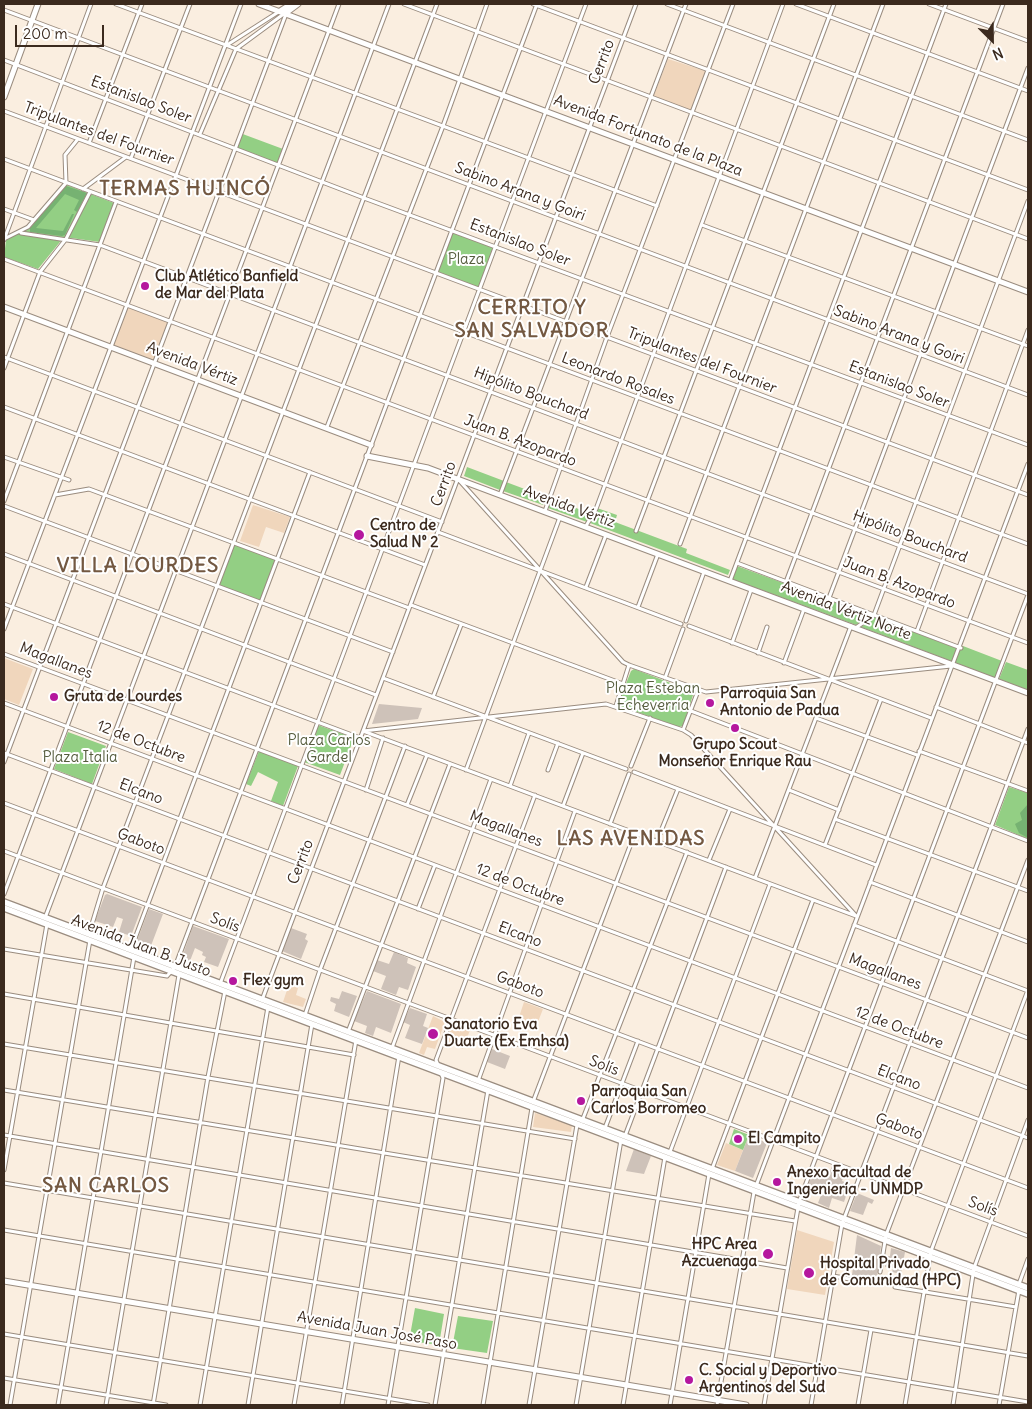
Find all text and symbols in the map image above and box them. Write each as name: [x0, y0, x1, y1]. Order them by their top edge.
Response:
scale bar: [18, 15, 106, 47]
north arrow: [967, 15, 1017, 65]
text: 200 m: [23, 24, 68, 43]
street label: Cerrito: [585, 37, 619, 87]
text: N: [990, 44, 1006, 64]
street label: Estanislao Soler: [88, 73, 194, 127]
street label: Avenida Fortunato de la Plaza: [551, 92, 745, 180]
street label: Tripulantes del Fournier: [21, 98, 177, 170]
street label: Sabino Arana y Goiri: [452, 159, 588, 225]
district label: TERMAS HUINCÓ: [98, 177, 272, 201]
street label: Estanislao Soler: [467, 216, 573, 270]
park label: Plaza: [448, 251, 484, 269]
place label: Club Atlético Banfield de Mar del Plata: [155, 268, 298, 303]
marker: Club Atlético Banfield de Mar del Plata: [139, 280, 151, 292]
district label: CERRITO Y SAN SALVADOR: [453, 296, 611, 343]
street label: Sabino Arana y Goiri: [831, 302, 967, 368]
street label: Tripulantes del Fournier: [625, 324, 779, 398]
street label: Avenida Vértiz: [144, 338, 240, 390]
street label: Leonardo Rosales: [559, 349, 677, 409]
street label: Estanislao Soler: [846, 358, 952, 412]
street label: Hipólito Bouchard: [471, 364, 591, 424]
street label: Juan B. Azopardo: [461, 411, 579, 471]
street label: Cerrito: [428, 459, 460, 509]
street label: Avenida Vértiz: [521, 482, 617, 532]
street label: Hipólito Bouchard: [850, 507, 970, 567]
place label: Centro de Salud N° 2: [370, 517, 439, 552]
marker: Centro de Salud N° 2: [352, 528, 366, 542]
street label: Juan B. Azopardo: [840, 553, 958, 613]
district label: VILLA LOURDES: [55, 554, 221, 578]
street label: Avenida Vértiz Norte: [778, 578, 914, 644]
street label: Magallanes: [17, 639, 95, 683]
park label: Plaza Esteban Echeverría: [606, 680, 700, 715]
place label: Parroquia San Antonio de Padua: [720, 685, 839, 720]
place label: Gruta de Lourdes: [64, 688, 182, 706]
marker: Gruta de Lourdes: [48, 691, 60, 703]
marker: Parroquia San Antonio de Padua: [704, 697, 716, 709]
street label: 12 de Octubre: [94, 717, 188, 767]
marker: Grupo Scout Monseñor Enrique Rau: [729, 722, 741, 734]
park label: Plaza Carlos Gardel: [287, 732, 371, 767]
place label: Grupo Scout Monseñor Enrique Rau: [658, 736, 812, 771]
park label: Plaza Italia: [42, 749, 118, 767]
street label: Elcano: [117, 775, 165, 809]
street label: Magallanes: [467, 807, 545, 851]
street label: Gaboto: [115, 825, 167, 859]
district label: LAS AVENIDAS: [555, 827, 707, 851]
street label: Cerrito: [284, 837, 318, 887]
street label: 12 de Octubre: [473, 860, 567, 910]
street label: Solís: [208, 909, 242, 937]
street label: Avenida Juan B. Justo: [69, 911, 213, 981]
street label: Elcano: [496, 918, 544, 952]
street label: Magallanes: [846, 950, 924, 994]
street label: Gaboto: [494, 968, 546, 1002]
place label: Flex gym: [243, 972, 304, 990]
marker: Flex gym: [227, 975, 239, 987]
street label: 12 de Octubre: [852, 1003, 946, 1053]
place label: Sanatorio Eva Duarte (Ex Emhsa): [444, 1016, 569, 1051]
marker: Sanatorio Eva Duarte (Ex Emhsa): [426, 1027, 440, 1041]
street label: Solís: [587, 1052, 621, 1080]
street label: Elcano: [875, 1061, 923, 1095]
place label: Parroquia San Carlos Borromeo: [591, 1083, 706, 1118]
marker: Parroquia San Carlos Borromeo: [575, 1095, 587, 1107]
street label: Gaboto: [873, 1110, 925, 1144]
place label: El Campito: [748, 1130, 821, 1148]
marker: El Campito: [732, 1133, 744, 1145]
place label: Anexo Facultad de Ingeniería - UNMDP: [787, 1164, 923, 1199]
district label: SAN CARLOS: [41, 1174, 171, 1198]
marker: Anexo Facultad de Ingeniería - UNMDP: [771, 1176, 783, 1188]
street label: Solís: [966, 1193, 1000, 1221]
place label: HPC Area Azcuenaga: [682, 1236, 757, 1271]
marker: HPC Area Azcuenaga: [761, 1247, 775, 1261]
place label: Hospital Privado de Comunidad (HPC): [820, 1255, 961, 1290]
marker: Hospital Privado de Comunidad (HPC): [802, 1266, 816, 1280]
street label: Avenida Juan José Paso: [296, 1308, 458, 1354]
place label: C. Social y Deportivo Argentinos del Sud: [699, 1362, 837, 1397]
marker: C. Social y Deportivo Argentinos del Sud: [683, 1374, 695, 1386]

